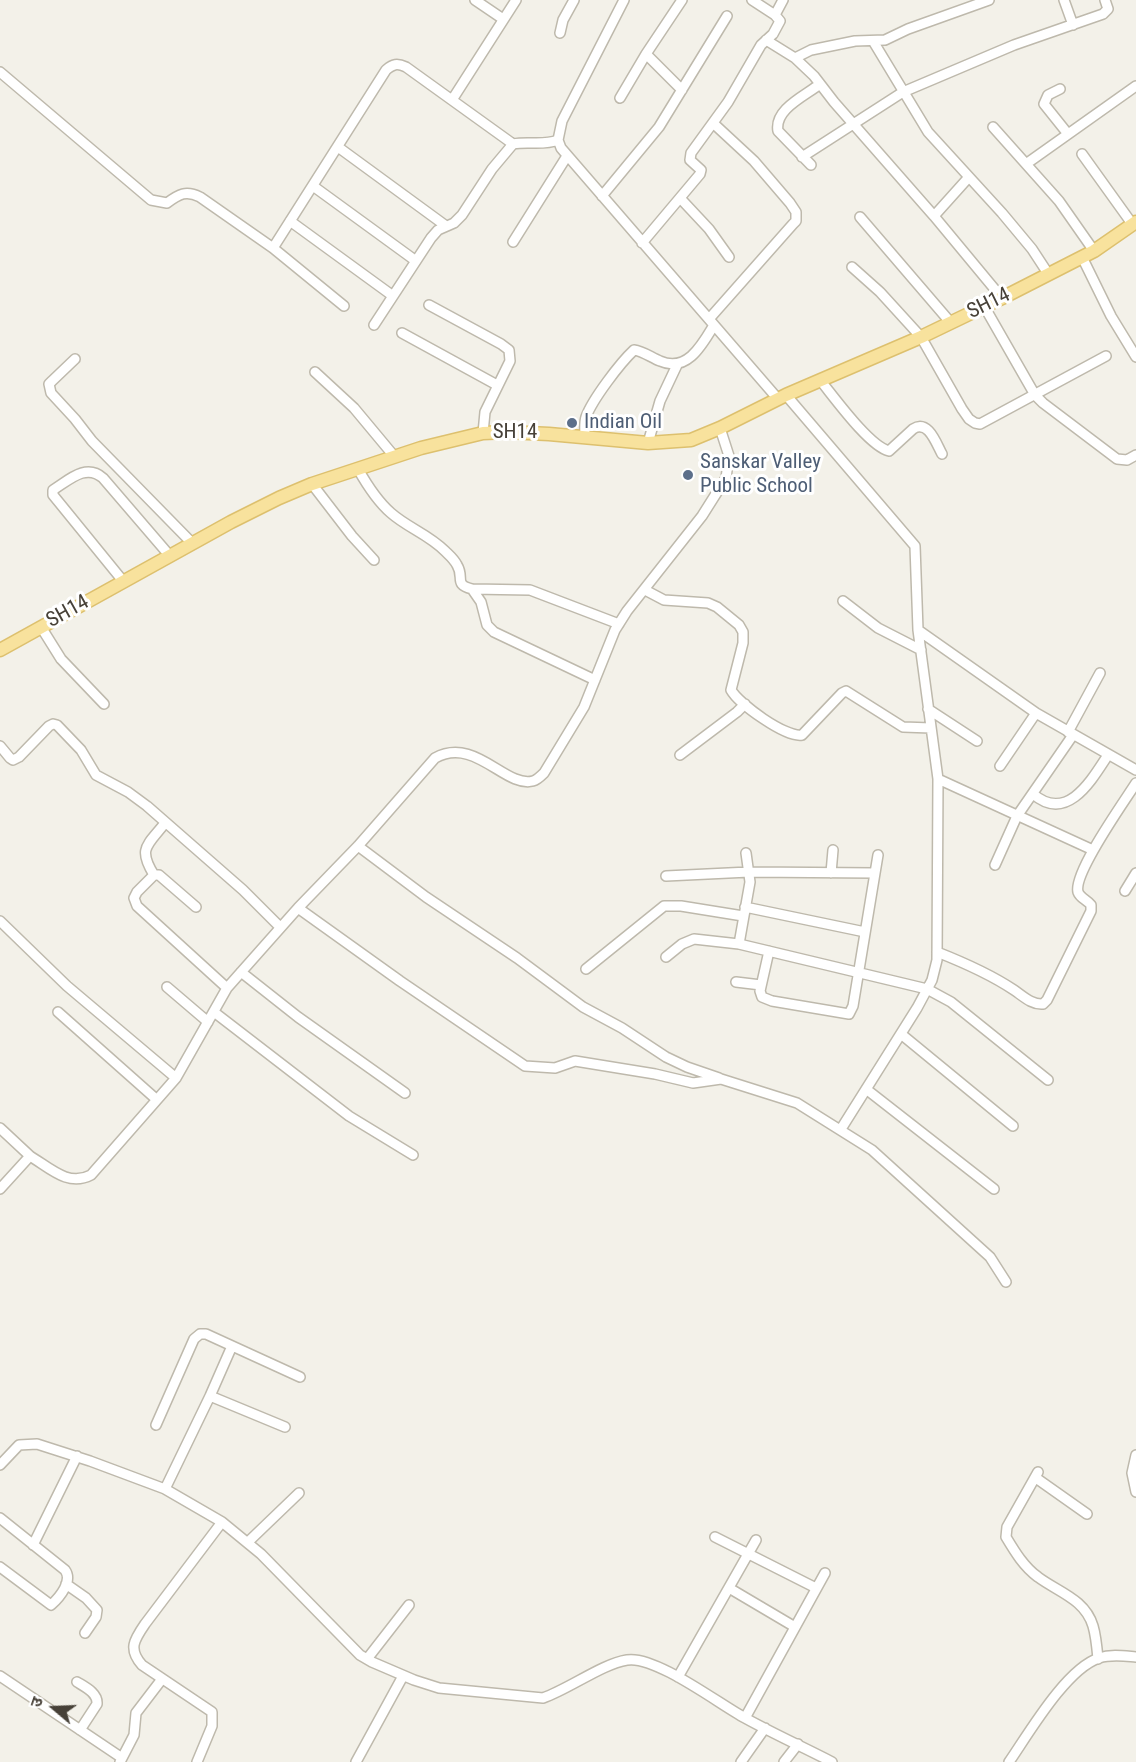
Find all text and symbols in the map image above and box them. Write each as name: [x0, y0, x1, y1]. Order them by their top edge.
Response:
street label: SH14: [963, 283, 1015, 325]
place label: Indian Oil: [584, 410, 662, 436]
marker: Indian Oil: [565, 416, 579, 430]
street label: SH14: [493, 420, 537, 446]
place label: Sanskar Valley Public School: [700, 450, 821, 500]
marker: Sanskar Valley Public School: [681, 468, 695, 482]
street label: SH14: [42, 590, 94, 634]
north arrow: [24, 1678, 84, 1738]
text: उ: [26, 1694, 47, 1710]

